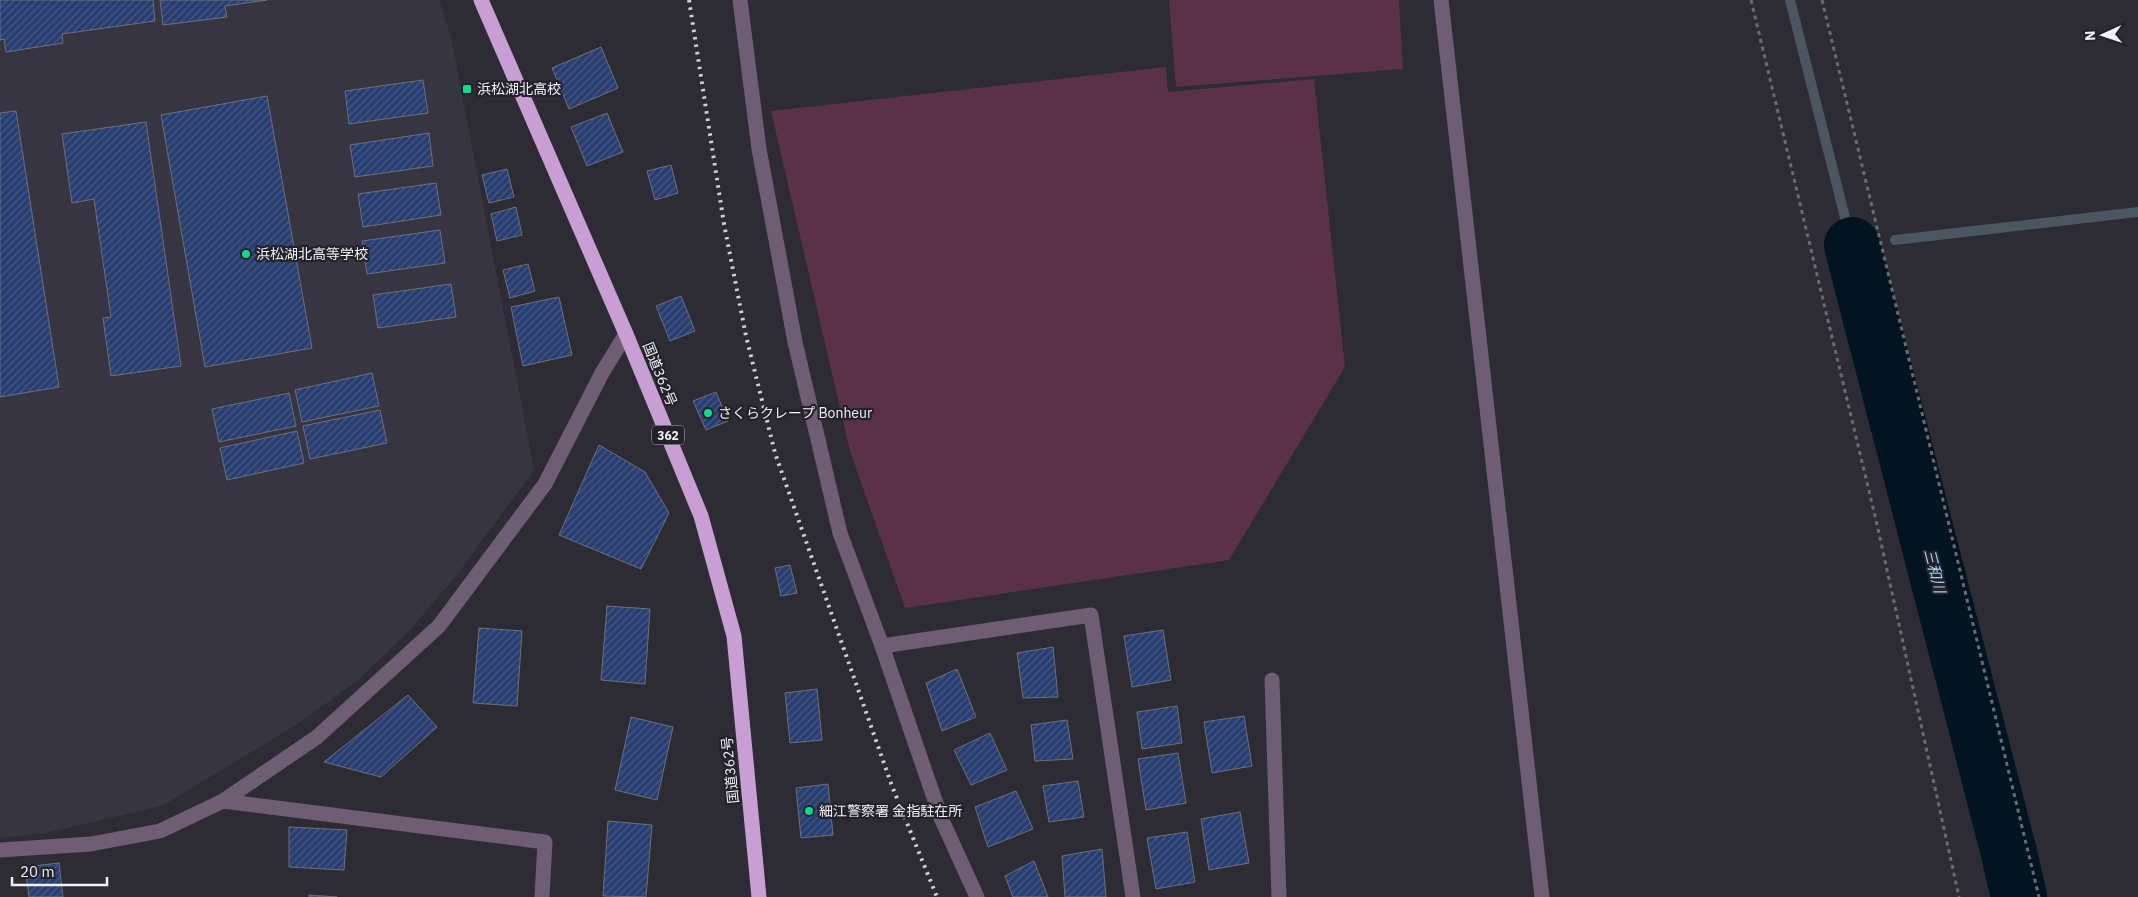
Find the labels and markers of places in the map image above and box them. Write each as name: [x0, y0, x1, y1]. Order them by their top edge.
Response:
place label: 浜松湖北高校: [477, 80, 561, 98]
marker: 浜松湖北高校: [461, 83, 473, 95]
place label: 浜松湖北高等学校: [256, 245, 368, 263]
marker: 浜松湖北高等学校: [240, 248, 252, 260]
place label: さくらクレープ Bonheur: [718, 404, 872, 422]
marker: さくらクレープ Bonheur: [702, 407, 714, 419]
place label: 細江警察署 金指駐在所: [819, 802, 962, 820]
marker: 細江警察署 金指駐在所: [803, 805, 815, 817]

